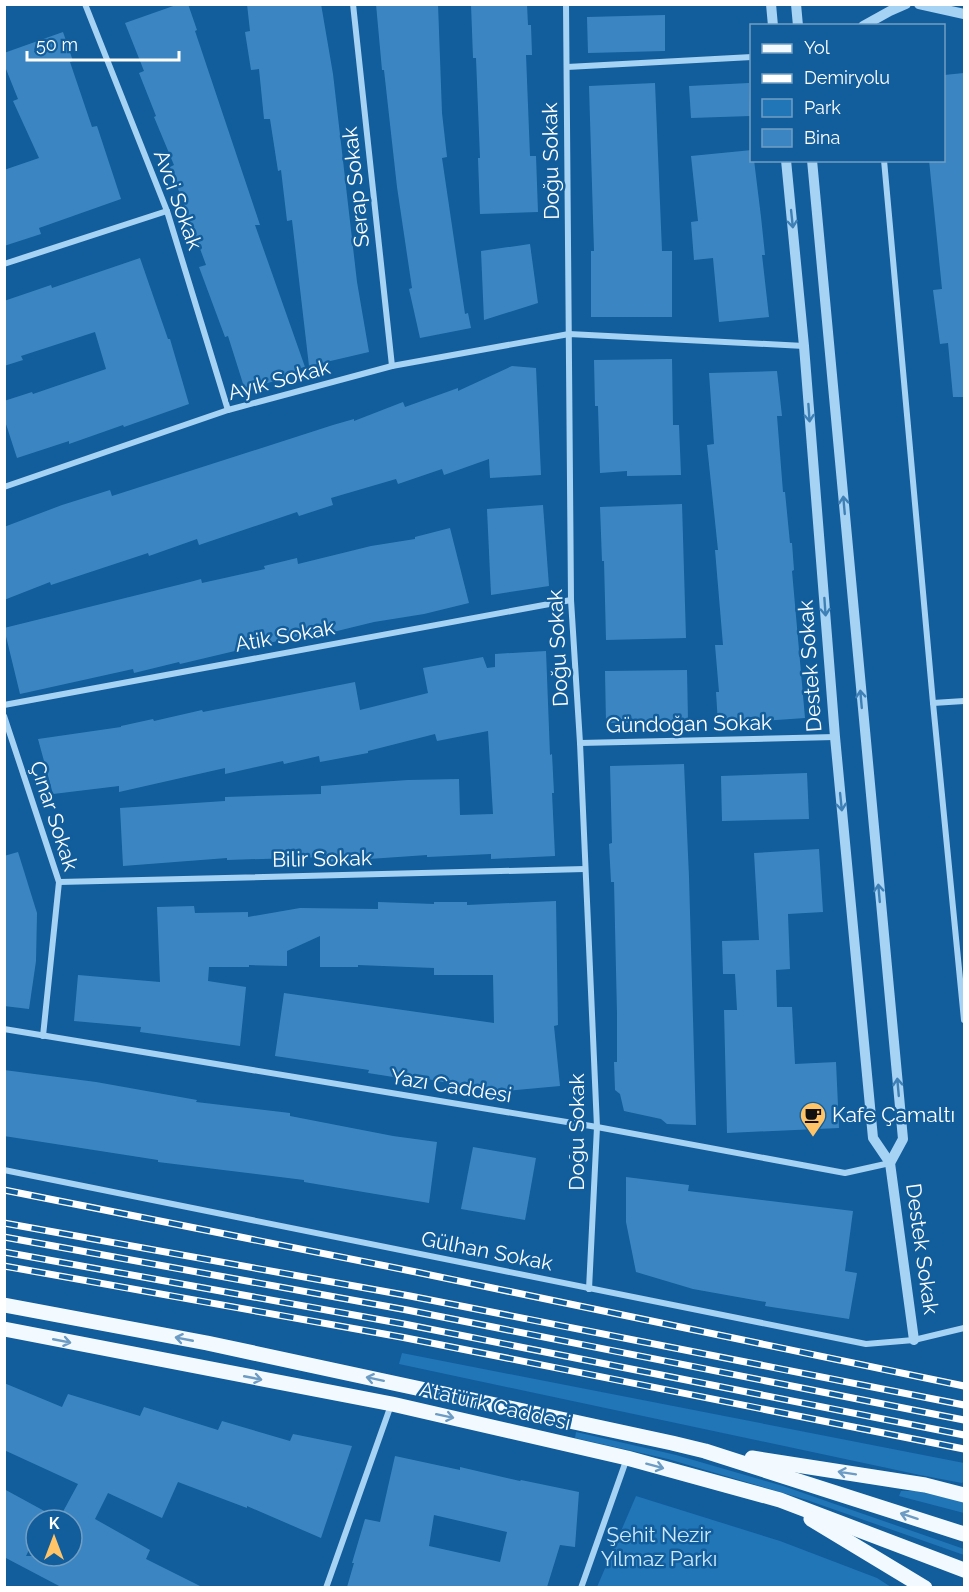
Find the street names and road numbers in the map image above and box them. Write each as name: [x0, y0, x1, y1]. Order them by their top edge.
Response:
street label: Doğu Sokak: [537, 102, 564, 220]
street label: Serap Sokak: [337, 126, 374, 249]
street label: Avci Sokak: [149, 146, 208, 253]
street label: Ayık Sokak: [225, 354, 333, 405]
street label: Doğu Sokak: [542, 589, 573, 707]
street label: Destek Sokak: [792, 599, 827, 733]
street label: Atik Sokak: [233, 614, 337, 657]
street label: Gündoğan Sokak: [606, 710, 772, 737]
street label: Çınar Sokak: [25, 758, 84, 874]
street label: Bilir Sokak: [272, 845, 372, 872]
street label: Yazı Caddesi: [389, 1064, 514, 1107]
street label: Doğu Sokak: [564, 1073, 589, 1191]
street label: Destek Sokak: [901, 1182, 944, 1316]
street label: Gülhan Sokak: [419, 1226, 555, 1276]
street label: Atatürk Caddesi: [417, 1376, 573, 1435]

